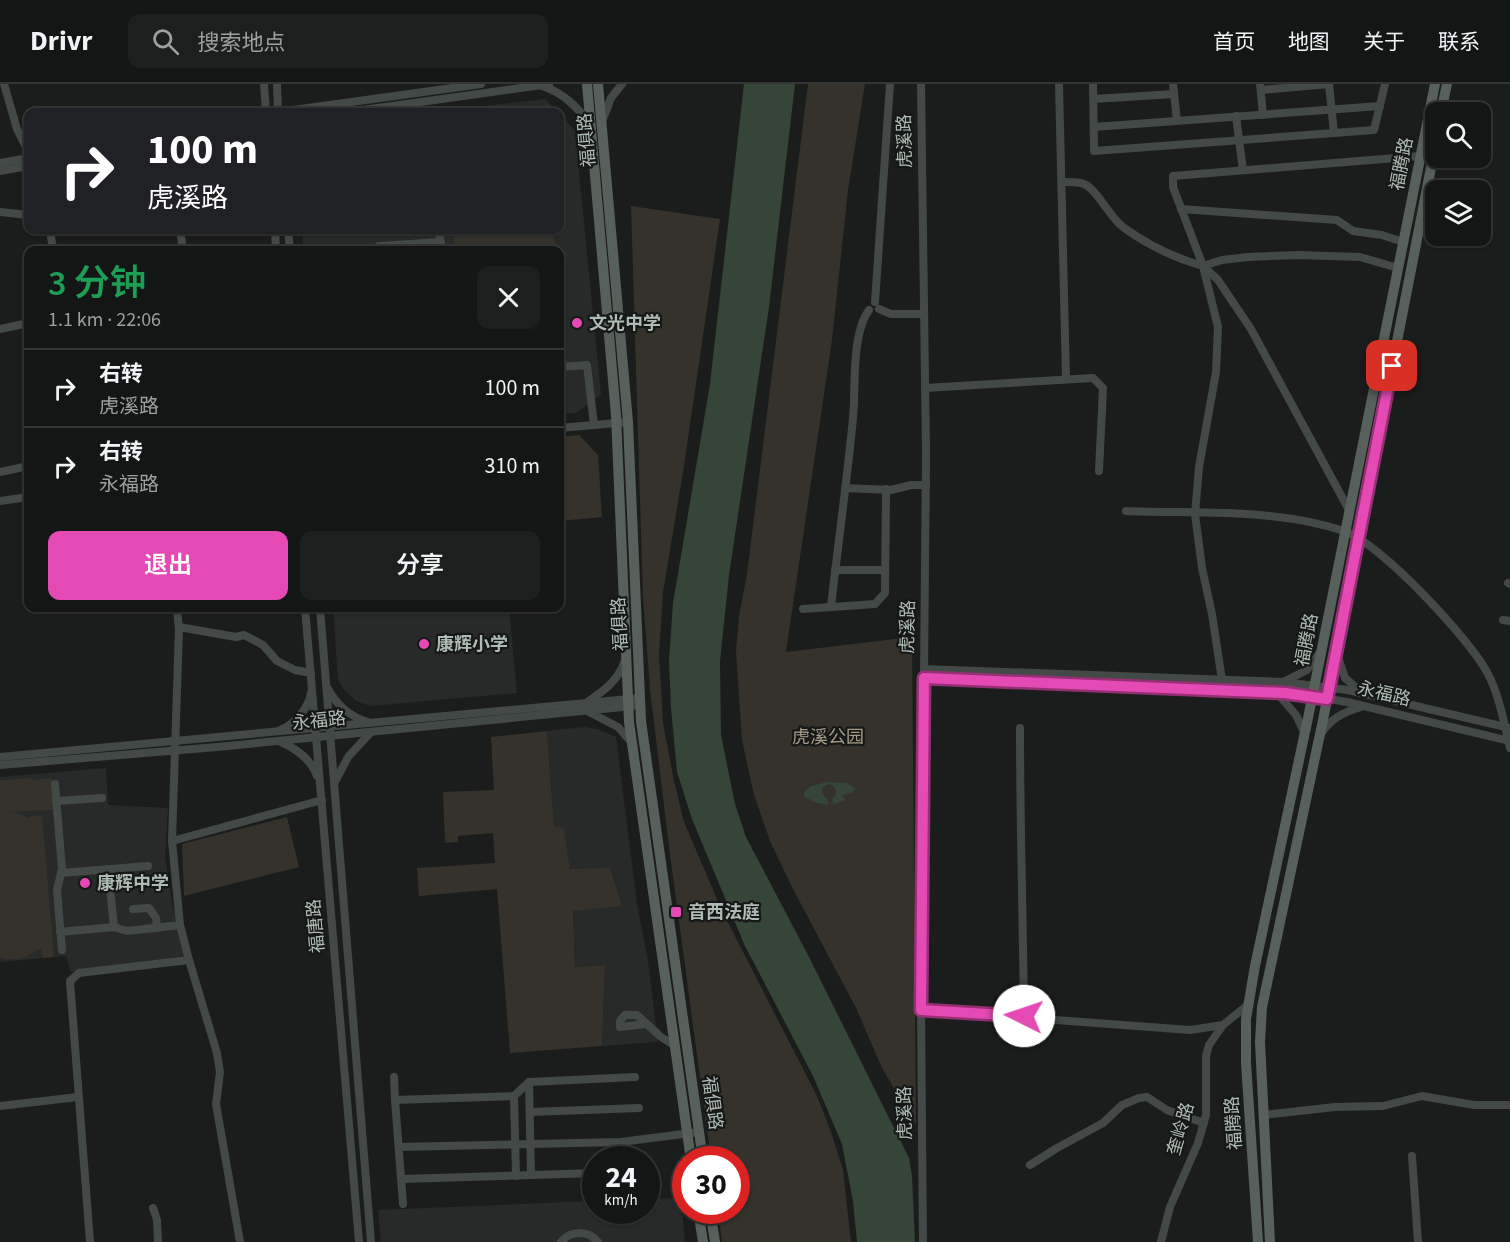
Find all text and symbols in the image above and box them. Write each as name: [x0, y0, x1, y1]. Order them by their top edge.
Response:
search box: [128, 14, 548, 68]
text: Drivr: [30, 21, 92, 61]
icon: search: [149, 25, 182, 58]
text: 搜索地点: [197, 27, 285, 59]
text: 首页: [1213, 27, 1255, 57]
text: 地图: [1288, 27, 1330, 57]
text: 关于: [1363, 27, 1405, 57]
text: 联系: [1438, 27, 1480, 57]
map controls: [1425, 102, 1491, 246]
button: search: [1425, 102, 1491, 168]
street label: 福俱路: [572, 112, 602, 168]
street label: 虎溪路: [892, 114, 918, 168]
text: 100 m: [147, 120, 258, 180]
icon: right: [48, 132, 126, 210]
street label: 福腾路: [1385, 135, 1419, 193]
text: 虎溪路: [147, 179, 228, 218]
button: layers: [1425, 180, 1491, 246]
text: 3 分钟: [48, 258, 146, 309]
button: close: [477, 266, 540, 329]
text: 1.1 km · 22:06: [48, 306, 161, 334]
place label: 文光中学: [589, 311, 661, 336]
marker: 文光中学: [570, 316, 584, 330]
pin: [1366, 340, 1417, 391]
icon: arrive: [1375, 349, 1408, 382]
text: 右转: [99, 358, 143, 390]
icon: right: [48, 372, 81, 405]
text: 100 m: [485, 372, 540, 404]
text: 虎溪路: [99, 393, 159, 421]
text: 右转: [99, 436, 143, 468]
icon: right: [48, 450, 81, 483]
text: 310 m: [485, 450, 540, 482]
text: 永福路: [99, 471, 159, 499]
button: 退出: [48, 531, 288, 600]
button: 分享: [300, 531, 540, 600]
street label: 福俱路: [606, 596, 634, 652]
street label: 虎溪路: [895, 600, 921, 654]
street label: 福腾路: [1290, 611, 1324, 669]
place label: 康辉小学: [436, 632, 508, 657]
marker: 康辉小学: [417, 637, 431, 651]
street label: 永福路: [1355, 676, 1413, 712]
street label: 永福路: [291, 706, 347, 736]
park label: 虎溪公园: [792, 725, 864, 750]
place label: 康辉中学: [97, 871, 169, 896]
marker: 康辉中学: [78, 876, 92, 890]
street label: 福唐路: [301, 898, 331, 954]
place label: 音西法庭: [688, 900, 760, 925]
marker: 音西法庭: [669, 905, 683, 919]
position arrow: [992, 984, 1056, 1048]
street label: 福俱路: [696, 1075, 728, 1131]
street label: 虎溪路: [892, 1086, 918, 1140]
street label: 福腾路: [1220, 1095, 1248, 1151]
street label: 奎岭路: [1162, 1100, 1200, 1158]
speed limit sign: 30: [672, 1146, 750, 1224]
text: 24: [605, 1156, 637, 1199]
text: km/h: [604, 1190, 638, 1211]

